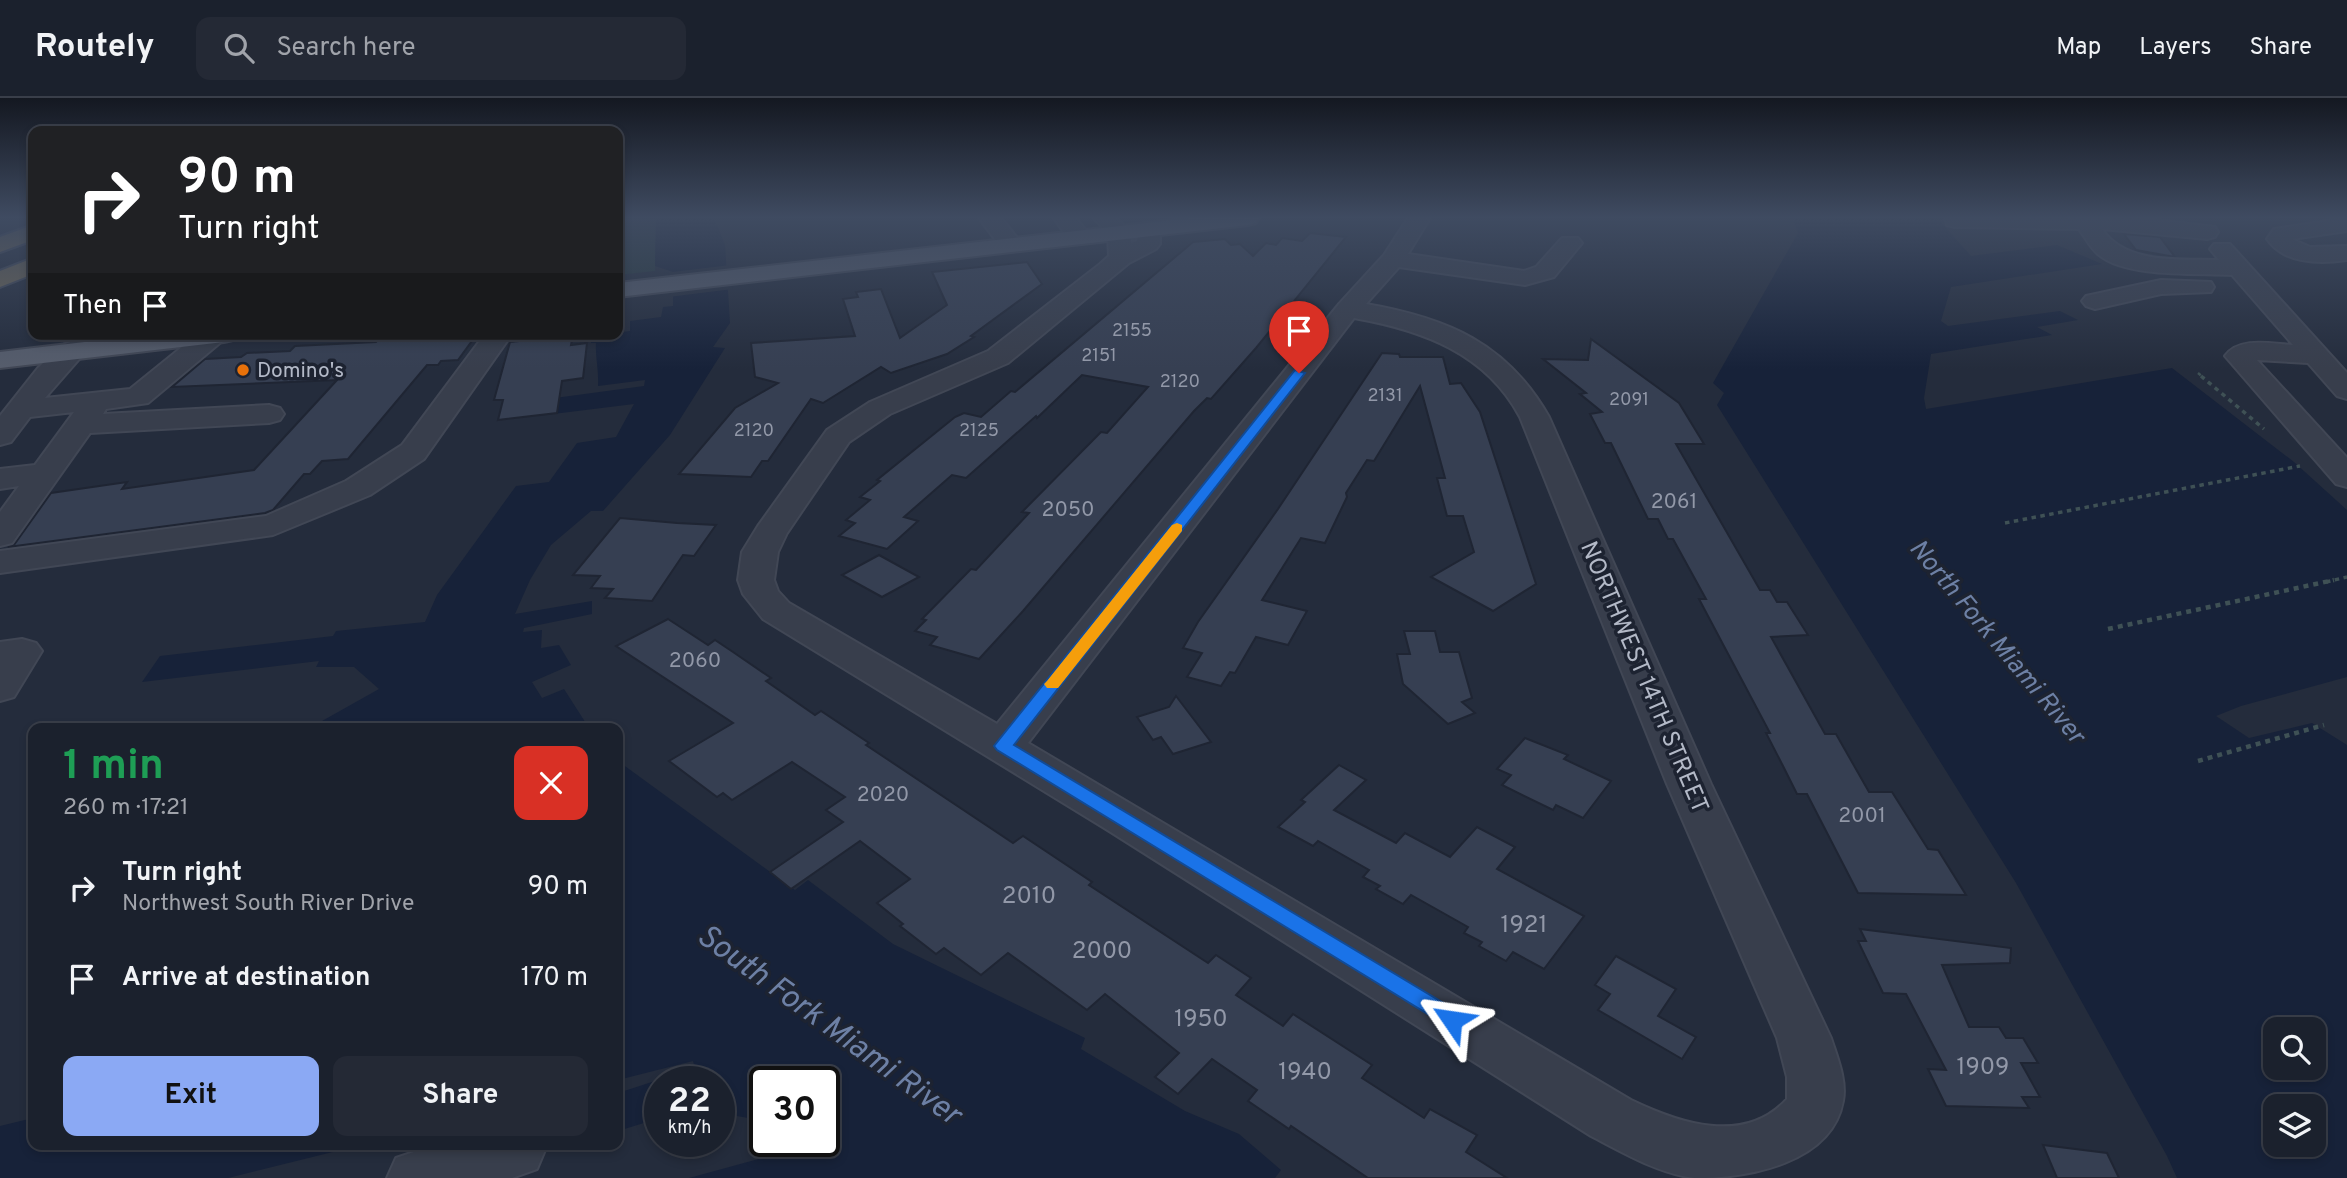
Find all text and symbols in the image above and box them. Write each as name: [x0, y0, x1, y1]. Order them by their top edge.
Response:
search box: [196, 17, 686, 80]
text: Routely: [35, 27, 154, 69]
icon: search: [220, 29, 258, 67]
text: Search here: [276, 32, 415, 65]
text: Map: [2056, 33, 2101, 63]
text: Layers: [2139, 33, 2211, 63]
text: Share: [2249, 33, 2312, 63]
text: 90 m: [178, 149, 296, 211]
icon: right: [63, 154, 154, 245]
text: Turn right: [178, 210, 320, 250]
icon: arrive: [136, 287, 174, 325]
text: Then: [63, 290, 122, 323]
pin: [1269, 301, 1329, 373]
icon: arrive: [1280, 312, 1318, 350]
house number: 2155: [1112, 320, 1152, 343]
house number: 2151: [1081, 345, 1117, 368]
place label: Domino's: [257, 358, 344, 385]
marker: Domino's: [235, 362, 251, 378]
house number: 2120: [1160, 371, 1200, 394]
house number: 2131: [1367, 385, 1403, 408]
house number: 2091: [1609, 389, 1649, 412]
house number: 2120: [734, 420, 774, 443]
house number: 2125: [959, 420, 999, 443]
house number: 2061: [1651, 489, 1697, 516]
house number: 2050: [1042, 497, 1094, 524]
water label: North Fork Miami River: [1901, 534, 2093, 753]
street label: NORTHWEST 14TH STREET: [1572, 537, 1714, 818]
house number: 2060: [669, 648, 721, 675]
text: 1 min: [63, 741, 164, 794]
button: close: [514, 746, 588, 820]
house number: 2020: [857, 782, 909, 809]
text: 260 m · 17:21: [63, 794, 189, 823]
house number: 2001: [1838, 803, 1886, 830]
text: Turn right: [122, 857, 242, 890]
icon: right: [63, 869, 101, 907]
text: 90 m: [528, 871, 588, 904]
house number: 2010: [1002, 882, 1056, 912]
text: Northwest South River Drive: [122, 890, 414, 919]
house number: 1921: [1501, 911, 1547, 941]
water label: South Fork Miami River: [688, 917, 971, 1138]
house number: 2000: [1072, 937, 1132, 967]
icon: arrive: [63, 960, 101, 998]
text: Arrive at destination: [122, 962, 370, 995]
text: 170 m: [521, 962, 588, 995]
position arrow: [1415, 983, 1489, 1057]
house number: 1950: [1174, 1005, 1228, 1035]
map controls: [2263, 1017, 2326, 1157]
button: search: [2263, 1017, 2326, 1080]
house number: 1909: [1957, 1053, 2009, 1083]
button: Exit: [63, 1056, 319, 1136]
button: Share: [333, 1056, 588, 1136]
house number: 1940: [1278, 1058, 1332, 1088]
speed limit sign: 30: [749, 1066, 840, 1157]
text: 22: [668, 1080, 711, 1124]
button: layers: [2263, 1094, 2326, 1157]
text: km/h: [668, 1117, 711, 1140]

